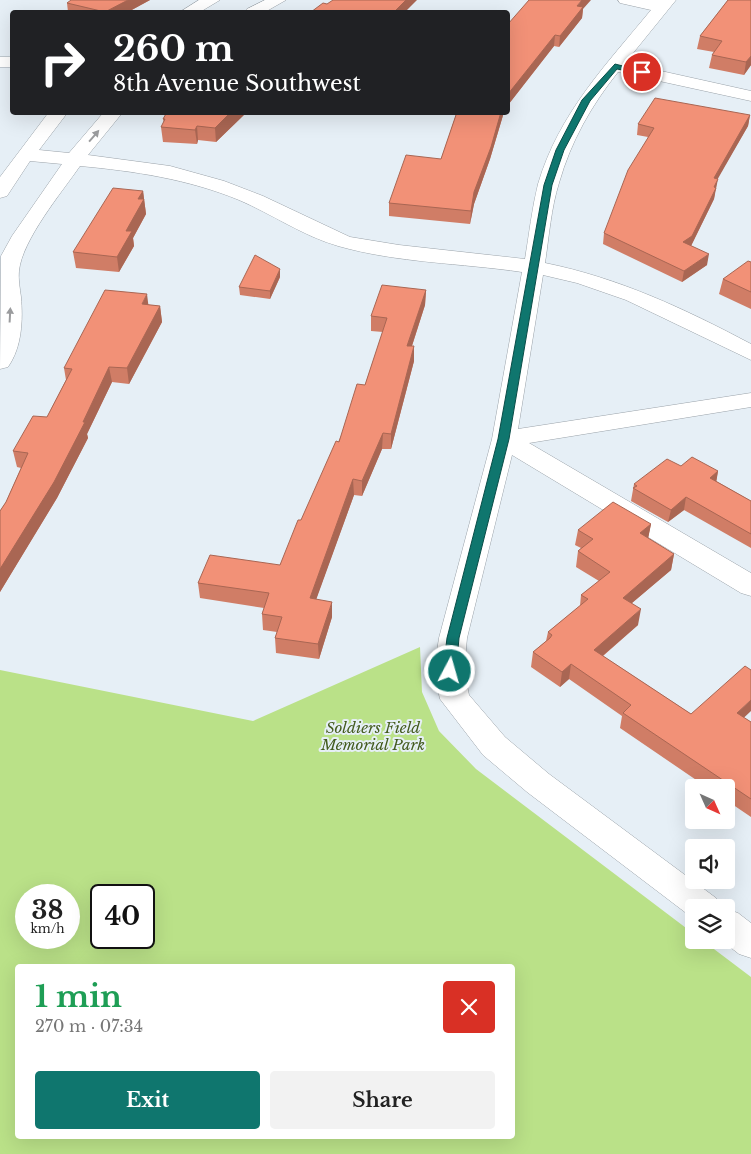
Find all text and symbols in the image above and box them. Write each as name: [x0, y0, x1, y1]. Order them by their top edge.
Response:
text: 260 m: [113, 27, 234, 70]
icon: right: [30, 30, 95, 95]
pin: [621, 51, 663, 93]
icon: arrive: [628, 58, 656, 86]
text: 8th Avenue Southwest: [113, 70, 361, 97]
one-way arrow: [88, 130, 99, 142]
one-way arrow: [6, 307, 14, 323]
position arrow: [423, 644, 475, 696]
park label: Soldiers Field Memorial Park: [320, 718, 425, 754]
north arrow: [685, 779, 735, 829]
map controls: [685, 779, 735, 949]
button: sound: [685, 839, 735, 889]
speed limit sign: 40: [90, 884, 155, 949]
text: 38: [32, 895, 63, 926]
button: layers: [685, 899, 735, 949]
text: km/h: [30, 921, 65, 936]
text: 1 min: [35, 978, 122, 1015]
button: close: [443, 981, 495, 1033]
text: 270 m · 07:34: [35, 1016, 143, 1036]
button: Exit: [35, 1071, 260, 1129]
button: Share: [270, 1071, 495, 1129]

